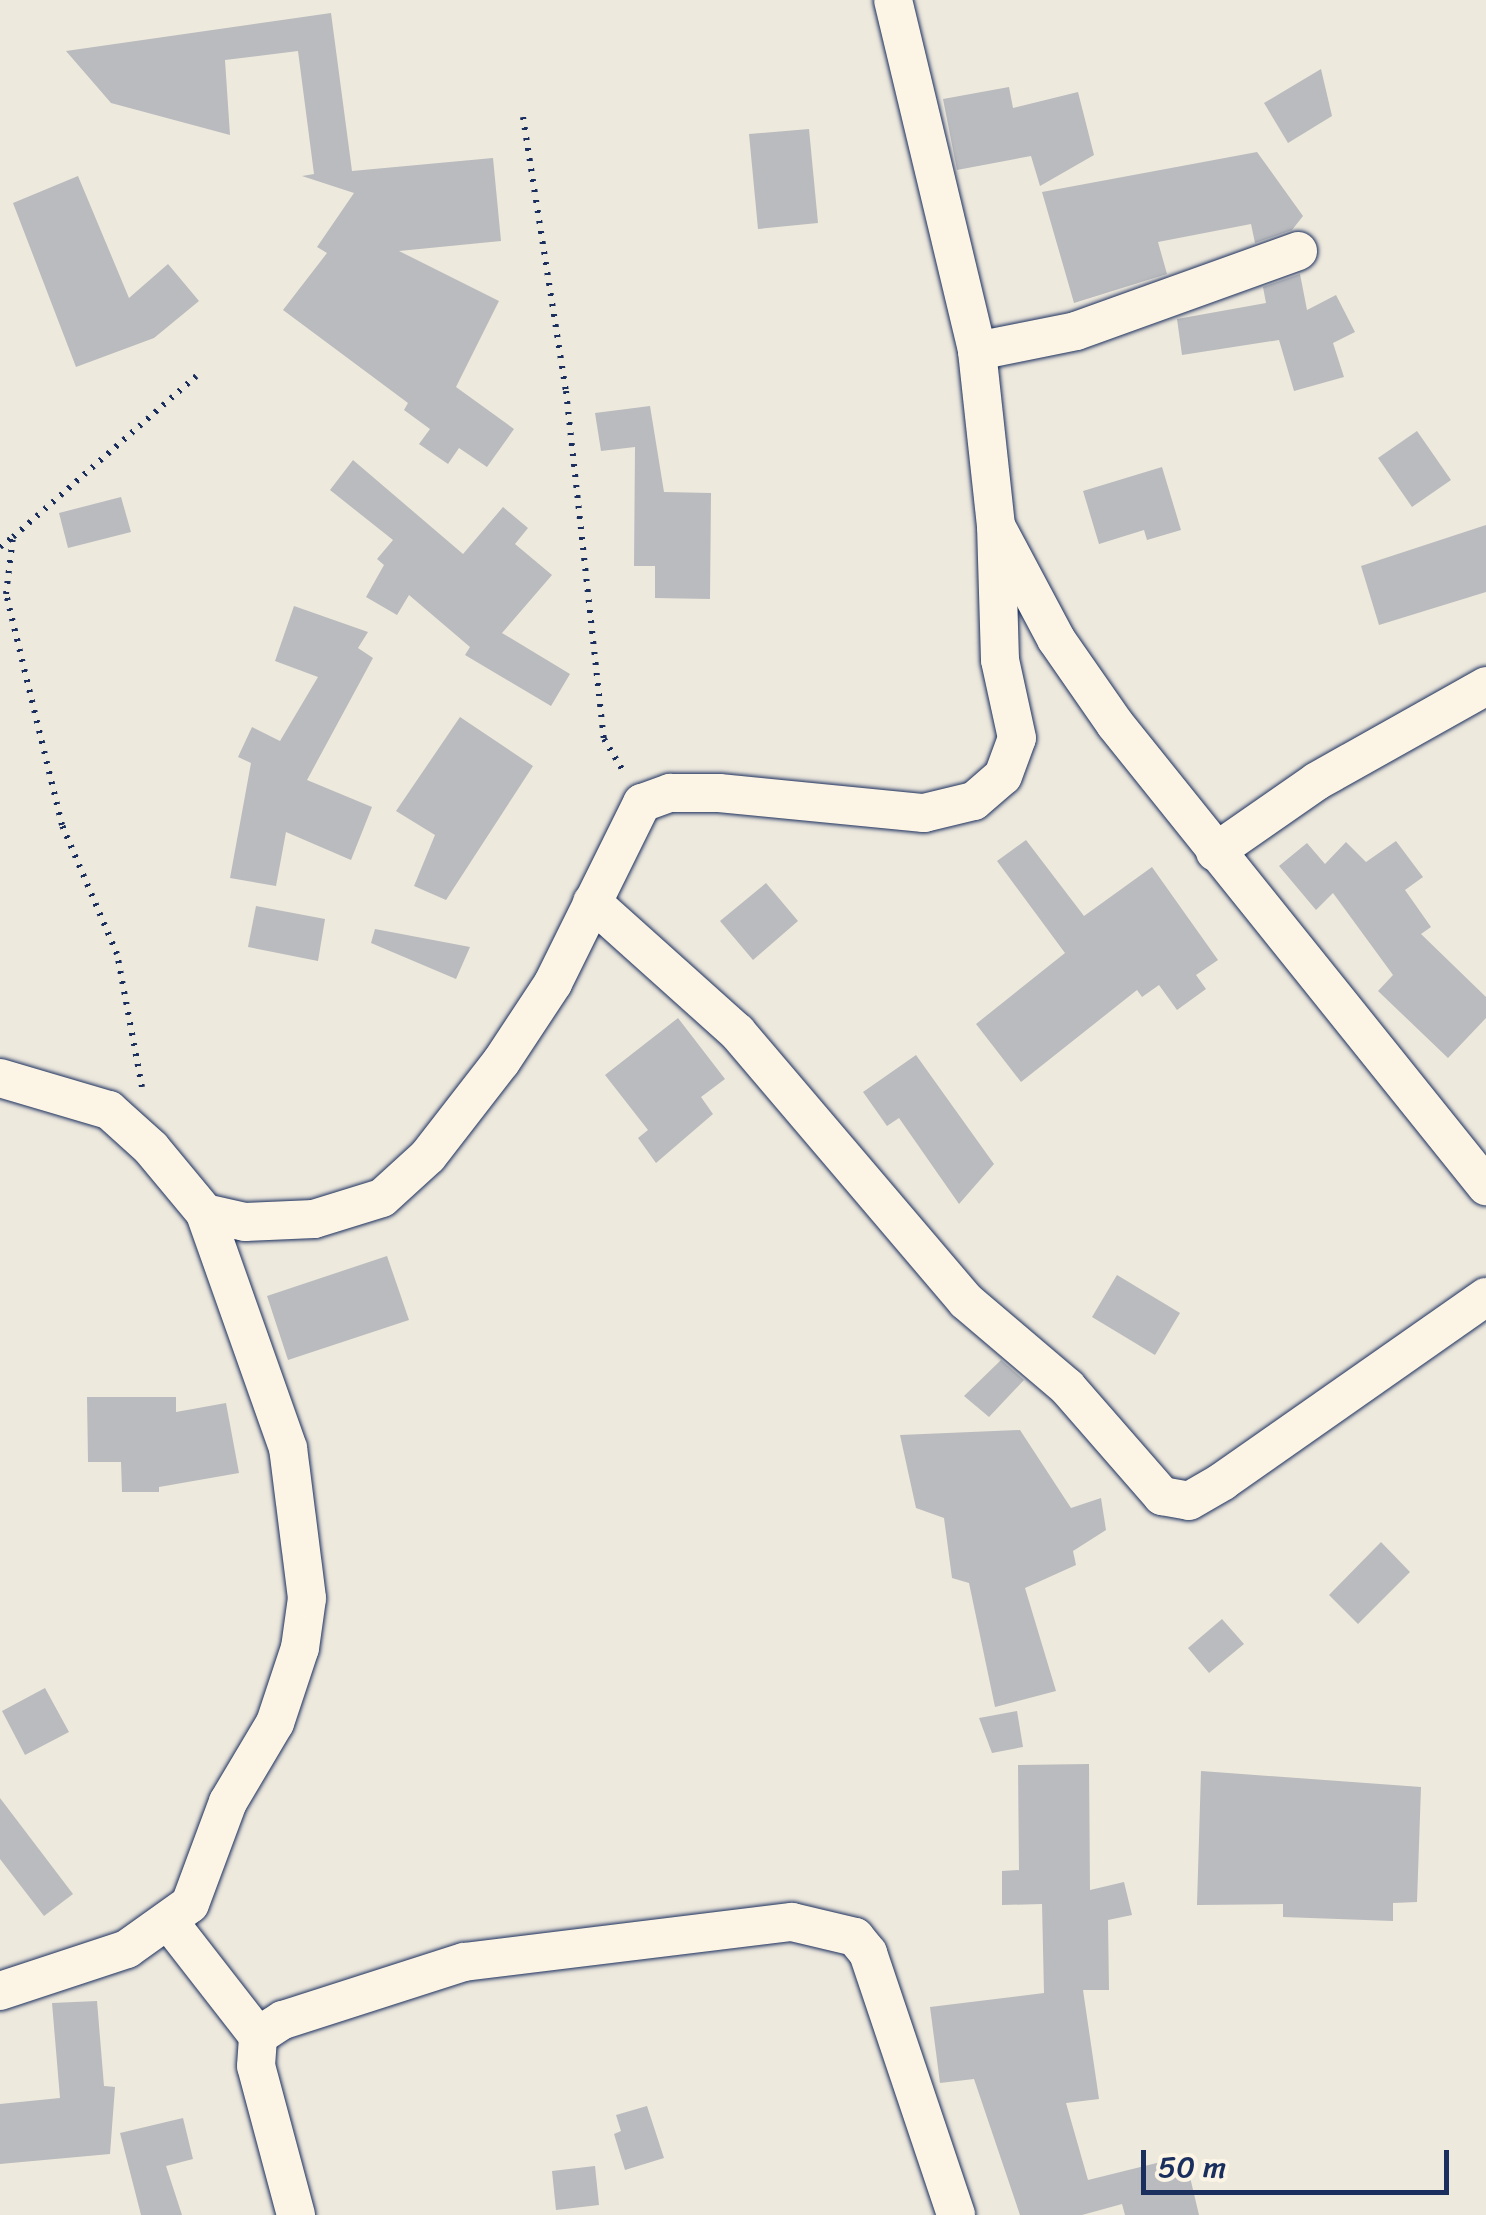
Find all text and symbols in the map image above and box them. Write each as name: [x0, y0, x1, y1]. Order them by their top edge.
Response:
scale bar: [1146, 2130, 1454, 2192]
text: 50 m: [1158, 2140, 1226, 2194]

